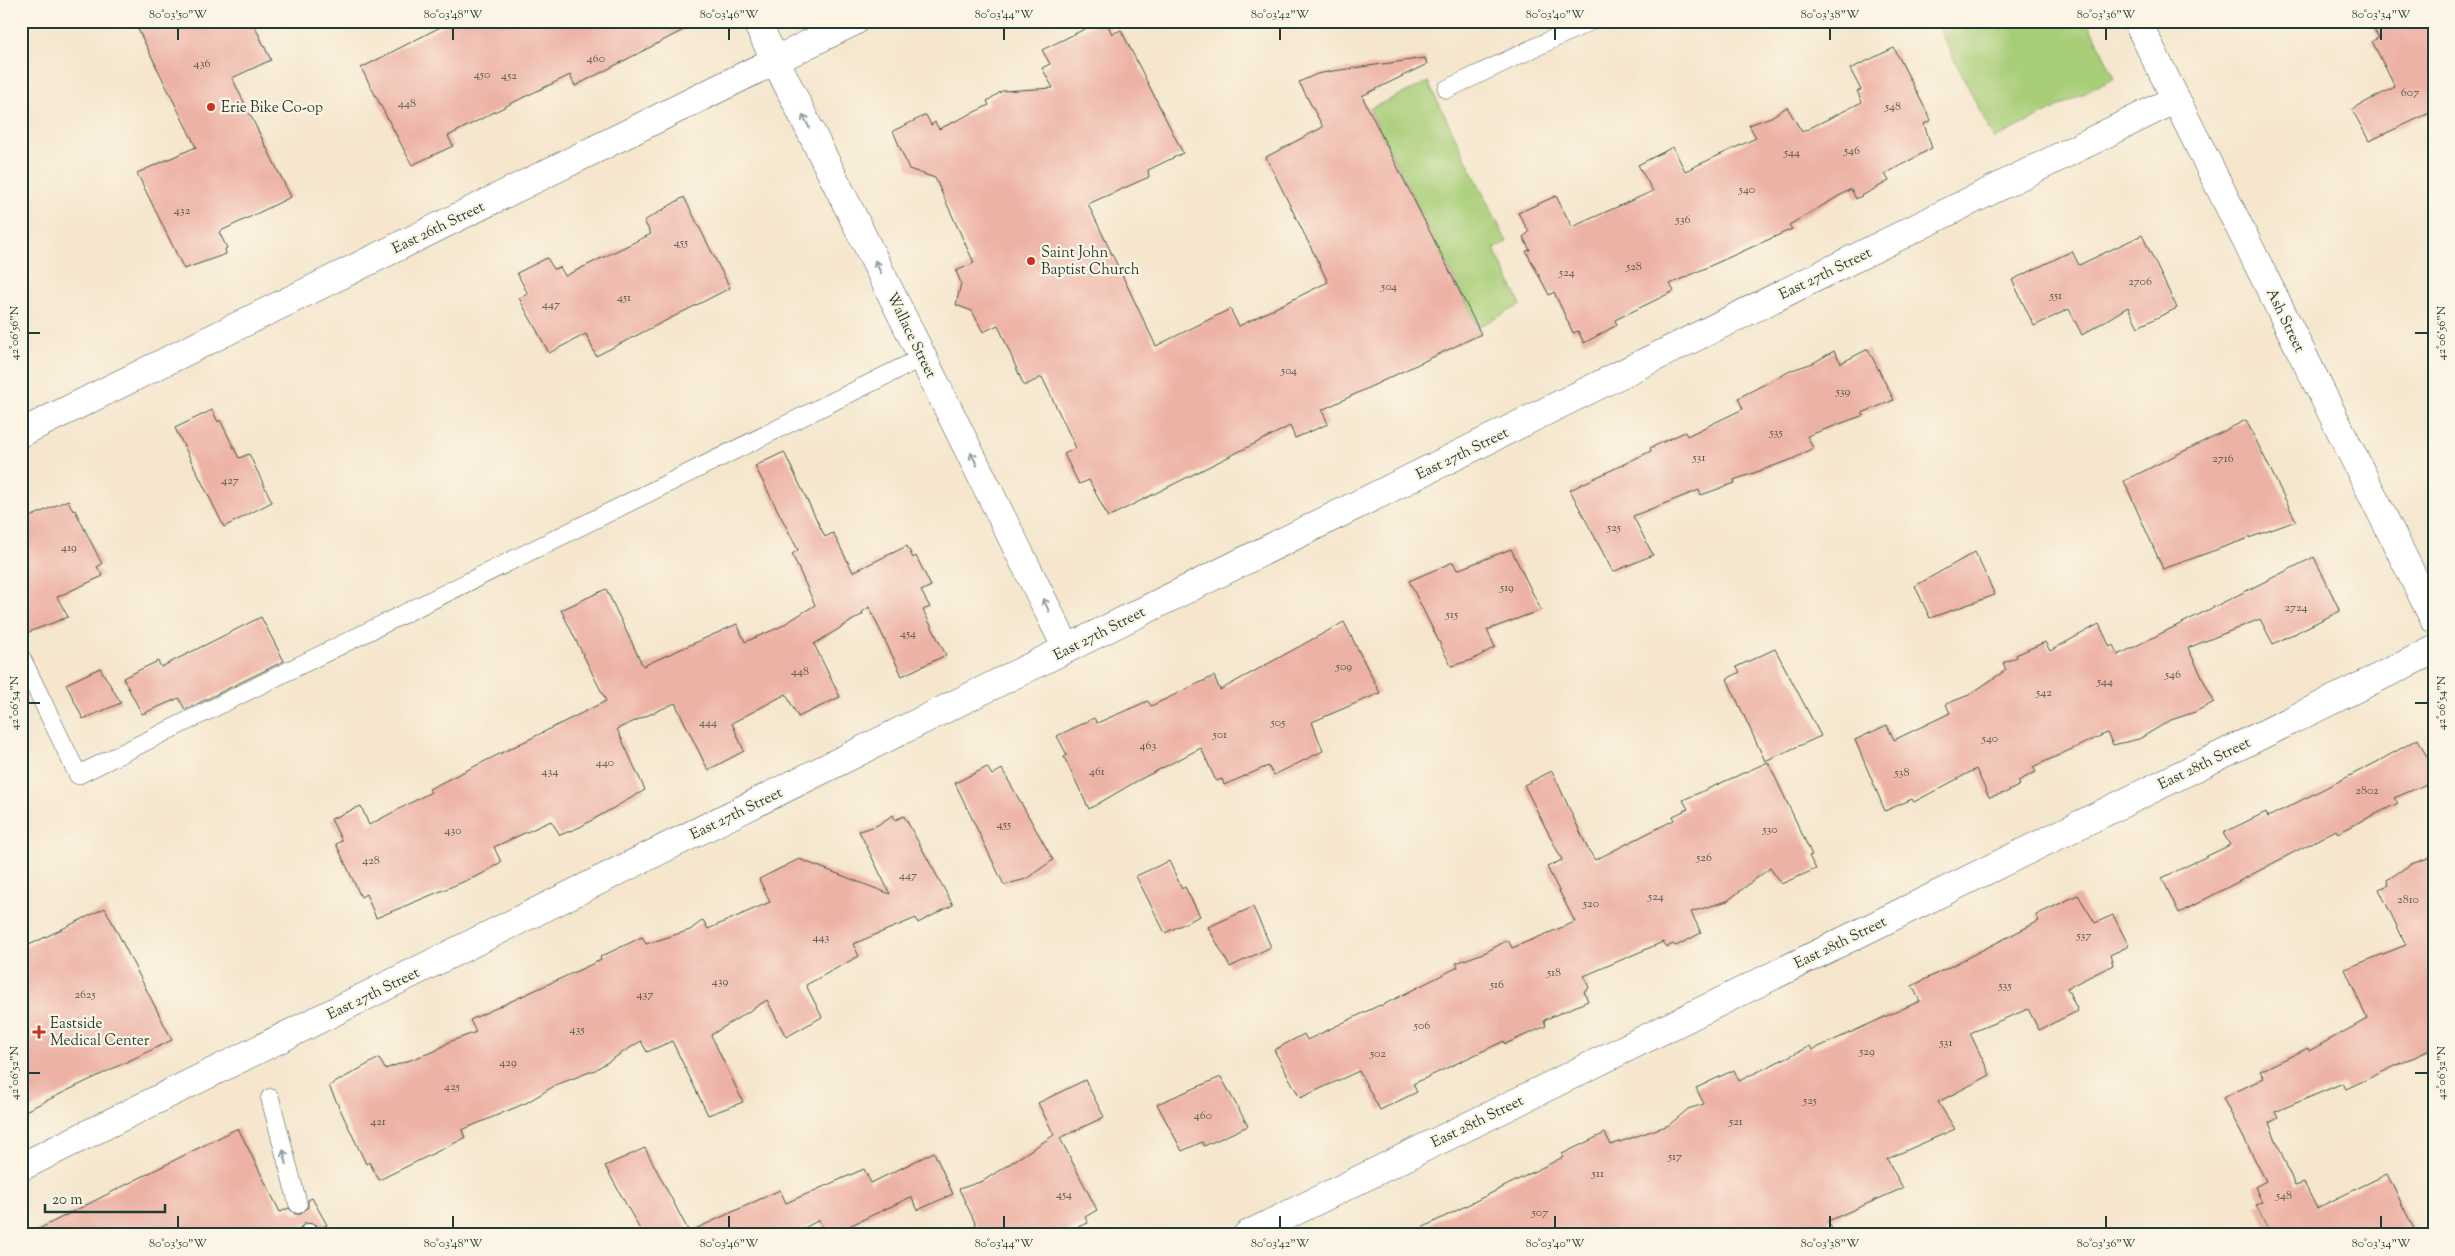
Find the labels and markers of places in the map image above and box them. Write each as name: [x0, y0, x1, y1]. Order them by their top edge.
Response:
place label: Erie Bike Co-op: [221, 98, 323, 119]
marker: Erie Bike Co-op: [205, 101, 217, 113]
place label: Saint John Baptist Church: [1041, 243, 1140, 281]
marker: Saint John Baptist Church: [1025, 255, 1037, 267]
place label: Eastside Medical Center: [50, 1014, 150, 1052]
marker: Eastside Medical Center: [32, 1025, 46, 1039]

